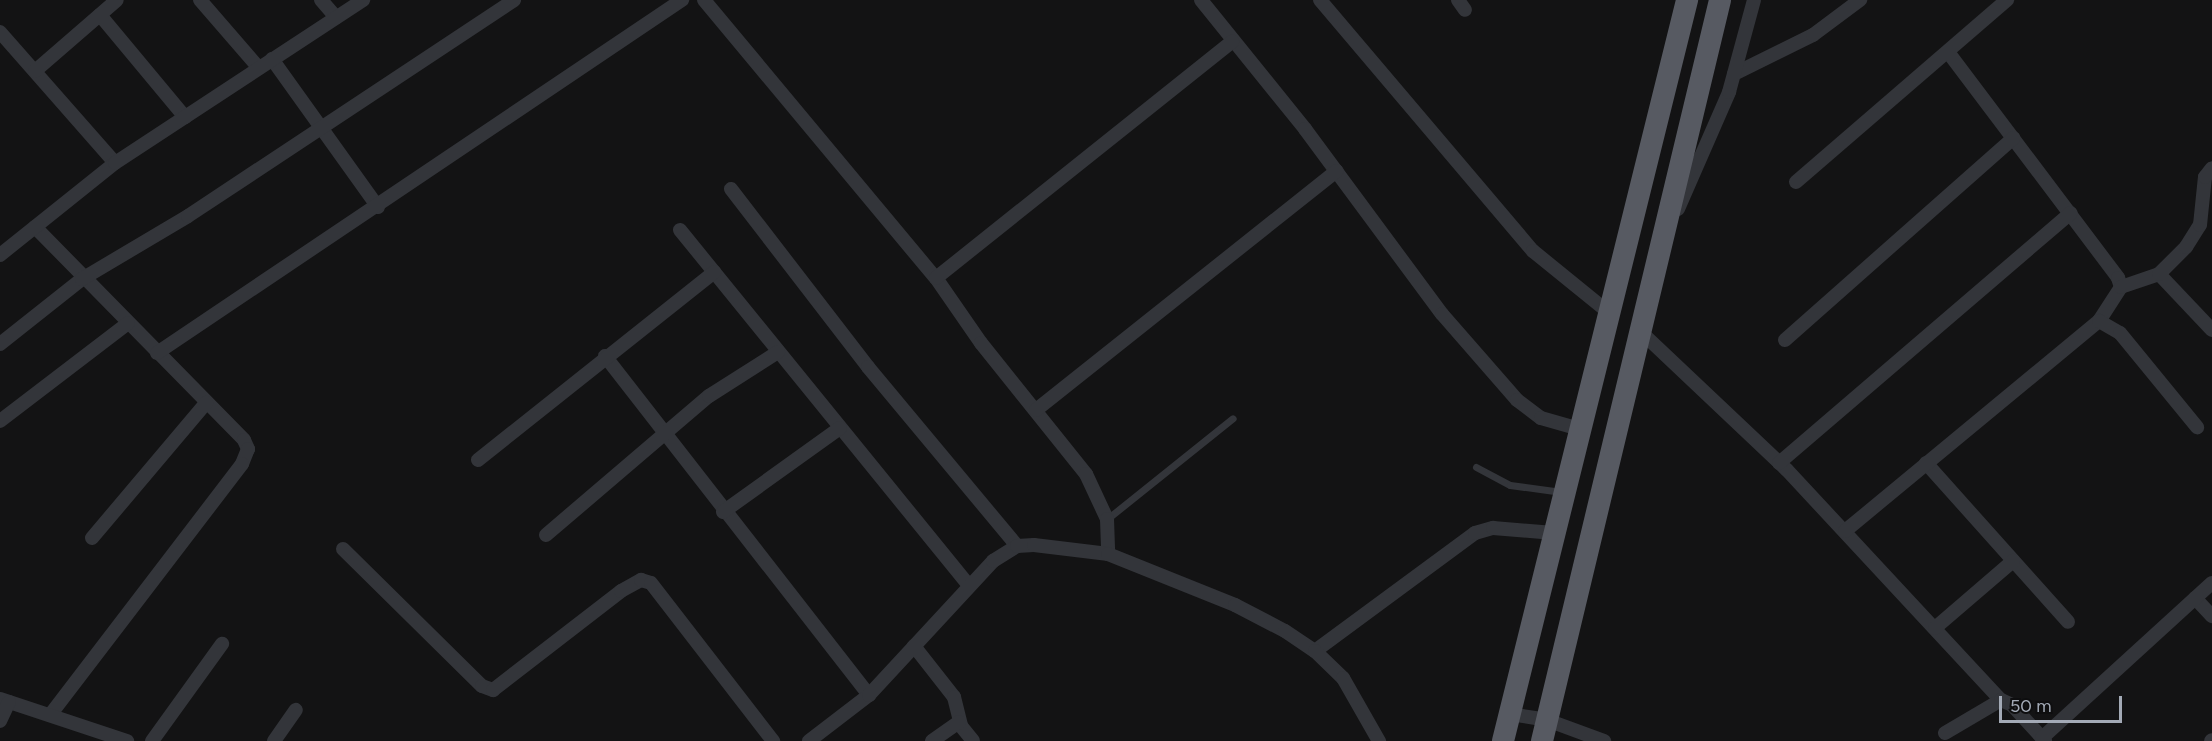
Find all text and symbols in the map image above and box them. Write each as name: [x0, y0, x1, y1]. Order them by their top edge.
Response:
scale bar: [2002, 684, 2125, 722]
text: 50 m: [2010, 695, 2052, 717]

